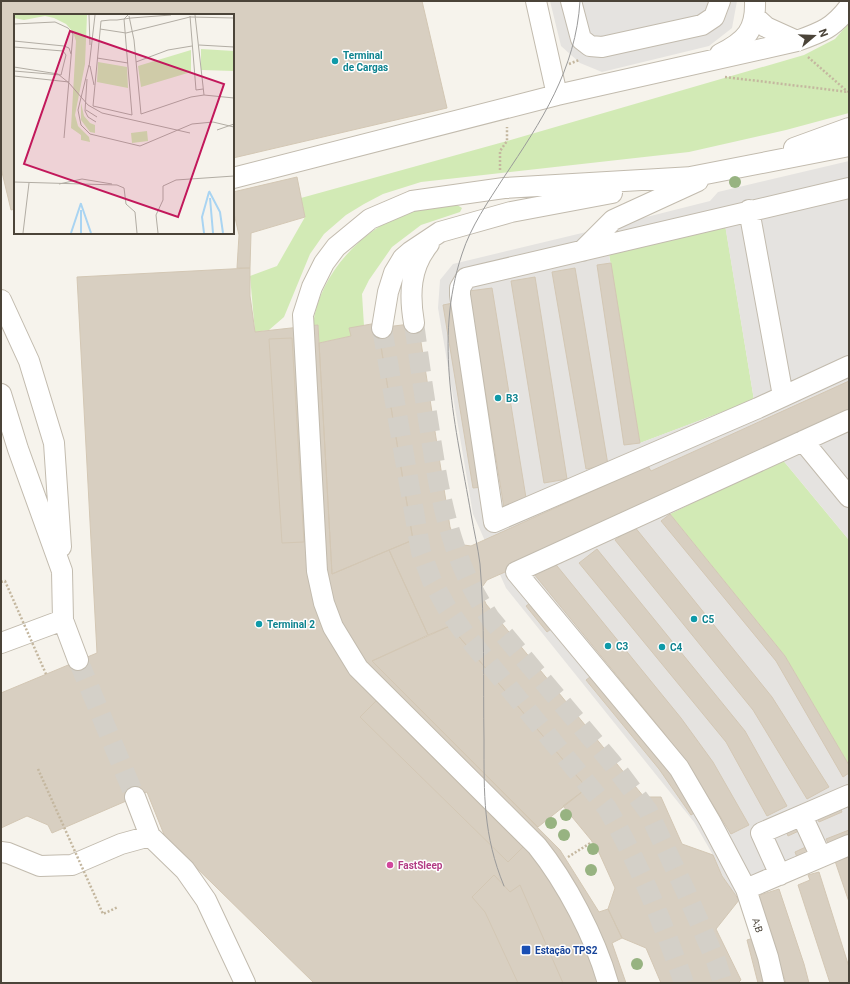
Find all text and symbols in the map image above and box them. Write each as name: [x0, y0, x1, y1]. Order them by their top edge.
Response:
inset map: [14, 14, 234, 234]
north arrow: [794, 16, 834, 56]
text: N: [816, 27, 830, 39]
place label: Terminal de Cargas: [343, 50, 388, 73]
marker: Terminal de Cargas: [330, 56, 340, 66]
marker: B3: [493, 393, 503, 403]
place label: B3: [506, 393, 518, 404]
marker: C5: [689, 614, 699, 624]
place label: C5: [702, 614, 715, 625]
marker: Terminal 2: [254, 619, 264, 629]
place label: Terminal 2: [267, 619, 315, 630]
marker: C3: [603, 641, 613, 651]
place label: C3: [616, 641, 629, 652]
marker: C4: [657, 642, 667, 652]
place label: C4: [670, 642, 683, 653]
marker: FastSleep: [385, 860, 395, 870]
place label: FastSleep: [398, 860, 443, 871]
street label: A;B: [750, 916, 765, 934]
marker: Estação TPS2: [520, 944, 532, 956]
place label: Estação TPS2: [535, 945, 598, 956]

